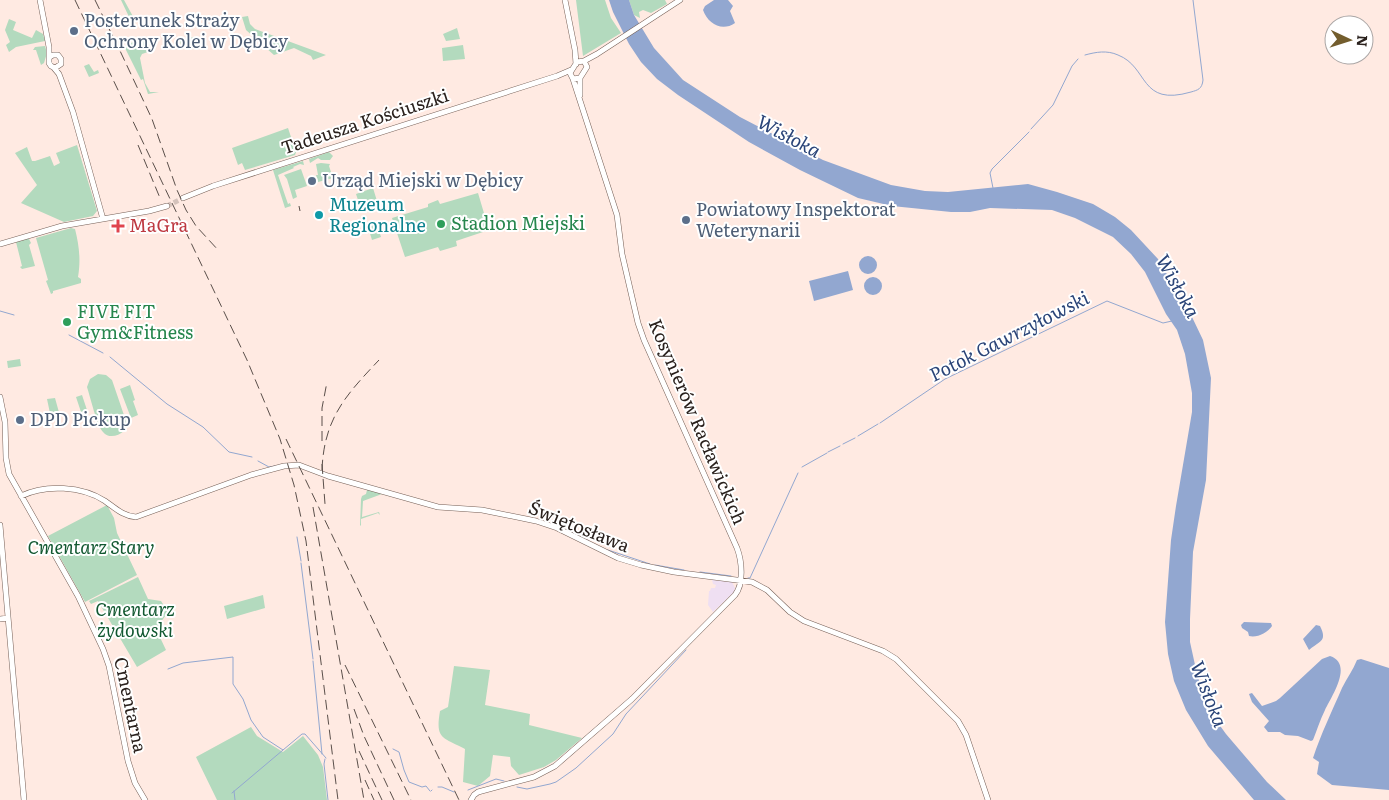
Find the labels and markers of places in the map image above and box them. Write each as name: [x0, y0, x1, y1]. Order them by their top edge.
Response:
place label: Posterunek Straży Ochrony Kolei w Dębicy: [84, 6, 289, 54]
marker: Posterunek Straży Ochrony Kolei w Dębicy: [68, 25, 80, 37]
place label: Urząd Miejski w Dębicy: [322, 166, 524, 193]
marker: Urząd Miejski w Dębicy: [306, 175, 318, 187]
place label: Muzeum Regionalne: [329, 190, 426, 238]
place label: Powiatowy Inspektorat Weterynarii: [696, 195, 896, 243]
marker: Muzeum Regionalne: [313, 209, 325, 221]
place label: Stadion Miejski: [451, 209, 585, 236]
place label: MaGra: [129, 211, 188, 238]
marker: Powiatowy Inspektorat Weterynarii: [680, 214, 692, 226]
marker: Stadion Miejski: [435, 218, 447, 230]
marker: MaGra: [111, 219, 125, 233]
place label: FIVE FIT Gym&Fitness: [77, 297, 193, 345]
marker: FIVE FIT Gym&Fitness: [61, 316, 73, 328]
place label: DPD Pickup: [30, 405, 131, 432]
marker: DPD Pickup: [14, 414, 26, 426]

